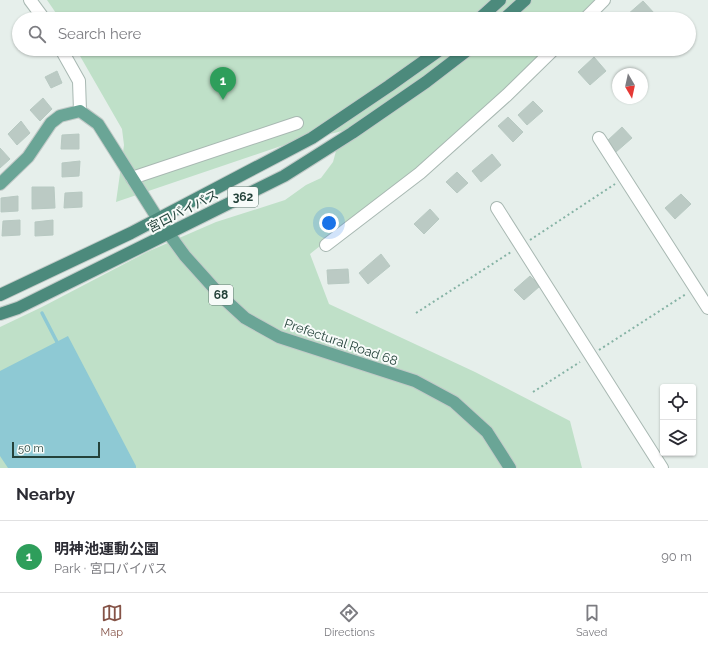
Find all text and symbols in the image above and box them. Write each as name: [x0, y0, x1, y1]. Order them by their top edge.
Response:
search box: [12, 12, 696, 56]
icon: search: [26, 23, 48, 45]
text: Search here: [58, 25, 141, 43]
pin: 1: [210, 67, 236, 100]
north arrow: [612, 68, 648, 104]
street label: 宮口バイパス: [145, 187, 221, 235]
road number: 362: [228, 187, 258, 207]
your location: [319, 213, 339, 233]
road number: 68: [209, 285, 233, 305]
street label: Prefectural Road 68: [282, 316, 400, 369]
map controls: [660, 384, 696, 456]
button: locate: [660, 384, 696, 420]
button: layers: [660, 420, 696, 456]
scale bar: [12, 440, 100, 459]
text: 50 m: [18, 442, 44, 455]
text: Nearby: [16, 484, 75, 504]
text: 明神池運動公園: [54, 540, 159, 558]
text: 1: [26, 549, 32, 564]
text: 90 m: [661, 549, 692, 564]
text: Park · 宮口バイパス: [54, 561, 167, 576]
tab: Map: [101, 602, 123, 639]
tab: Directions: [324, 602, 375, 639]
tab: Saved: [576, 602, 607, 639]

